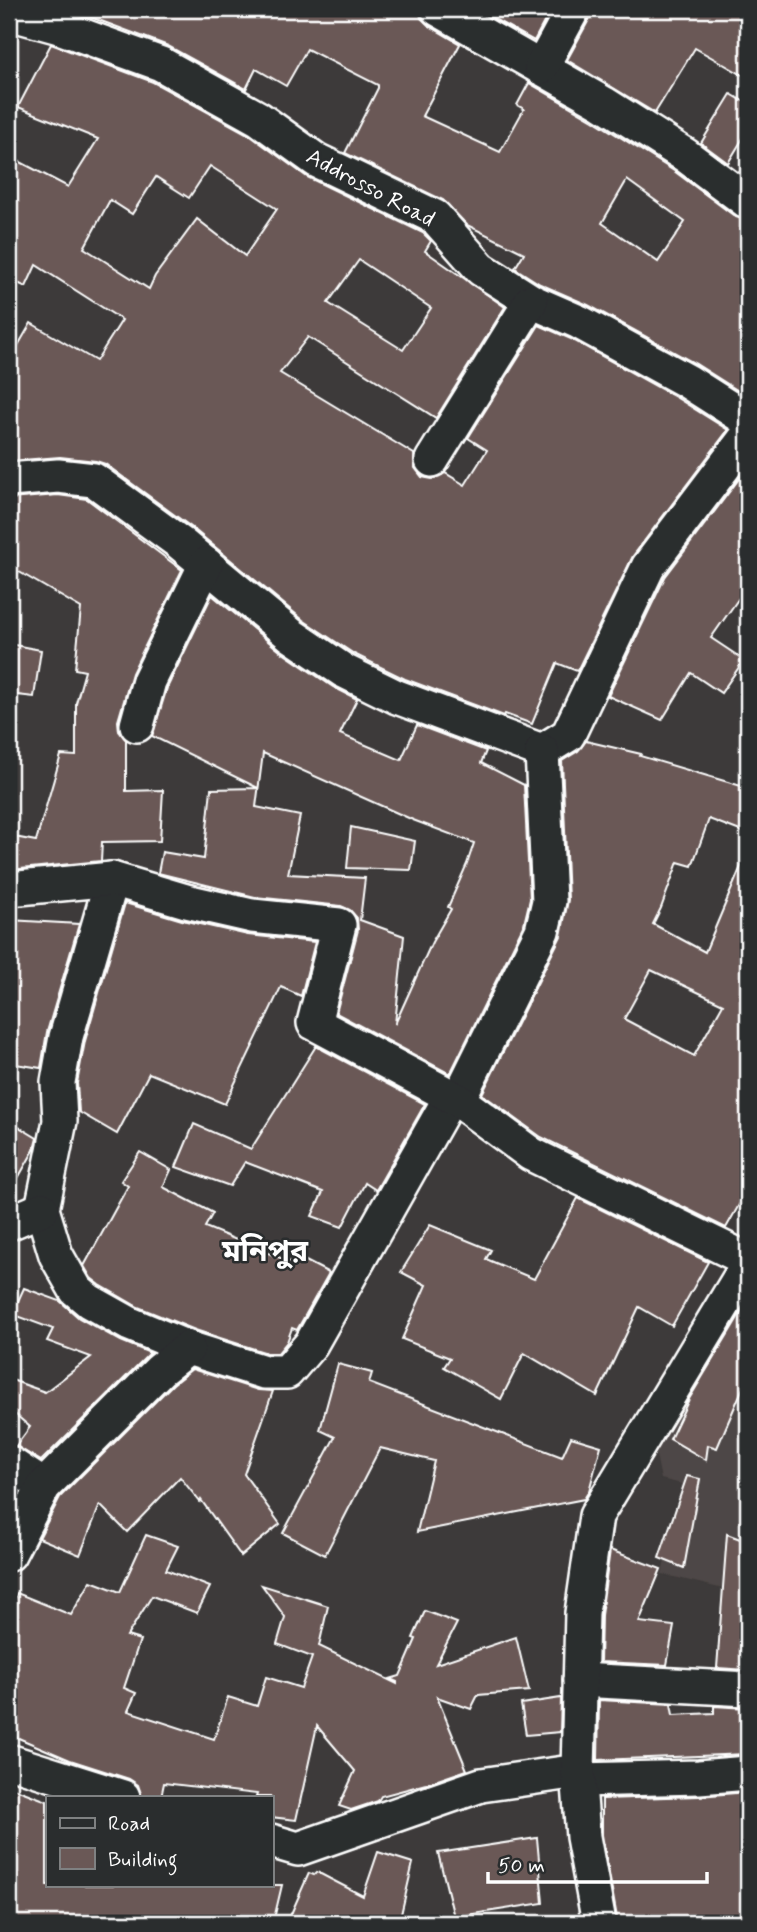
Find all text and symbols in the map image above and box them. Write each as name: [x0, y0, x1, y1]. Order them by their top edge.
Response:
street label: Addrosso Road: [301, 142, 440, 235]
district label: মনিপুর: [221, 1233, 309, 1272]
legend: [46, 1796, 273, 1886]
text: Road: [108, 1810, 150, 1838]
scale bar: [488, 1841, 706, 1885]
text: Building: [108, 1846, 178, 1876]
text: 50 m: [498, 1852, 545, 1880]

